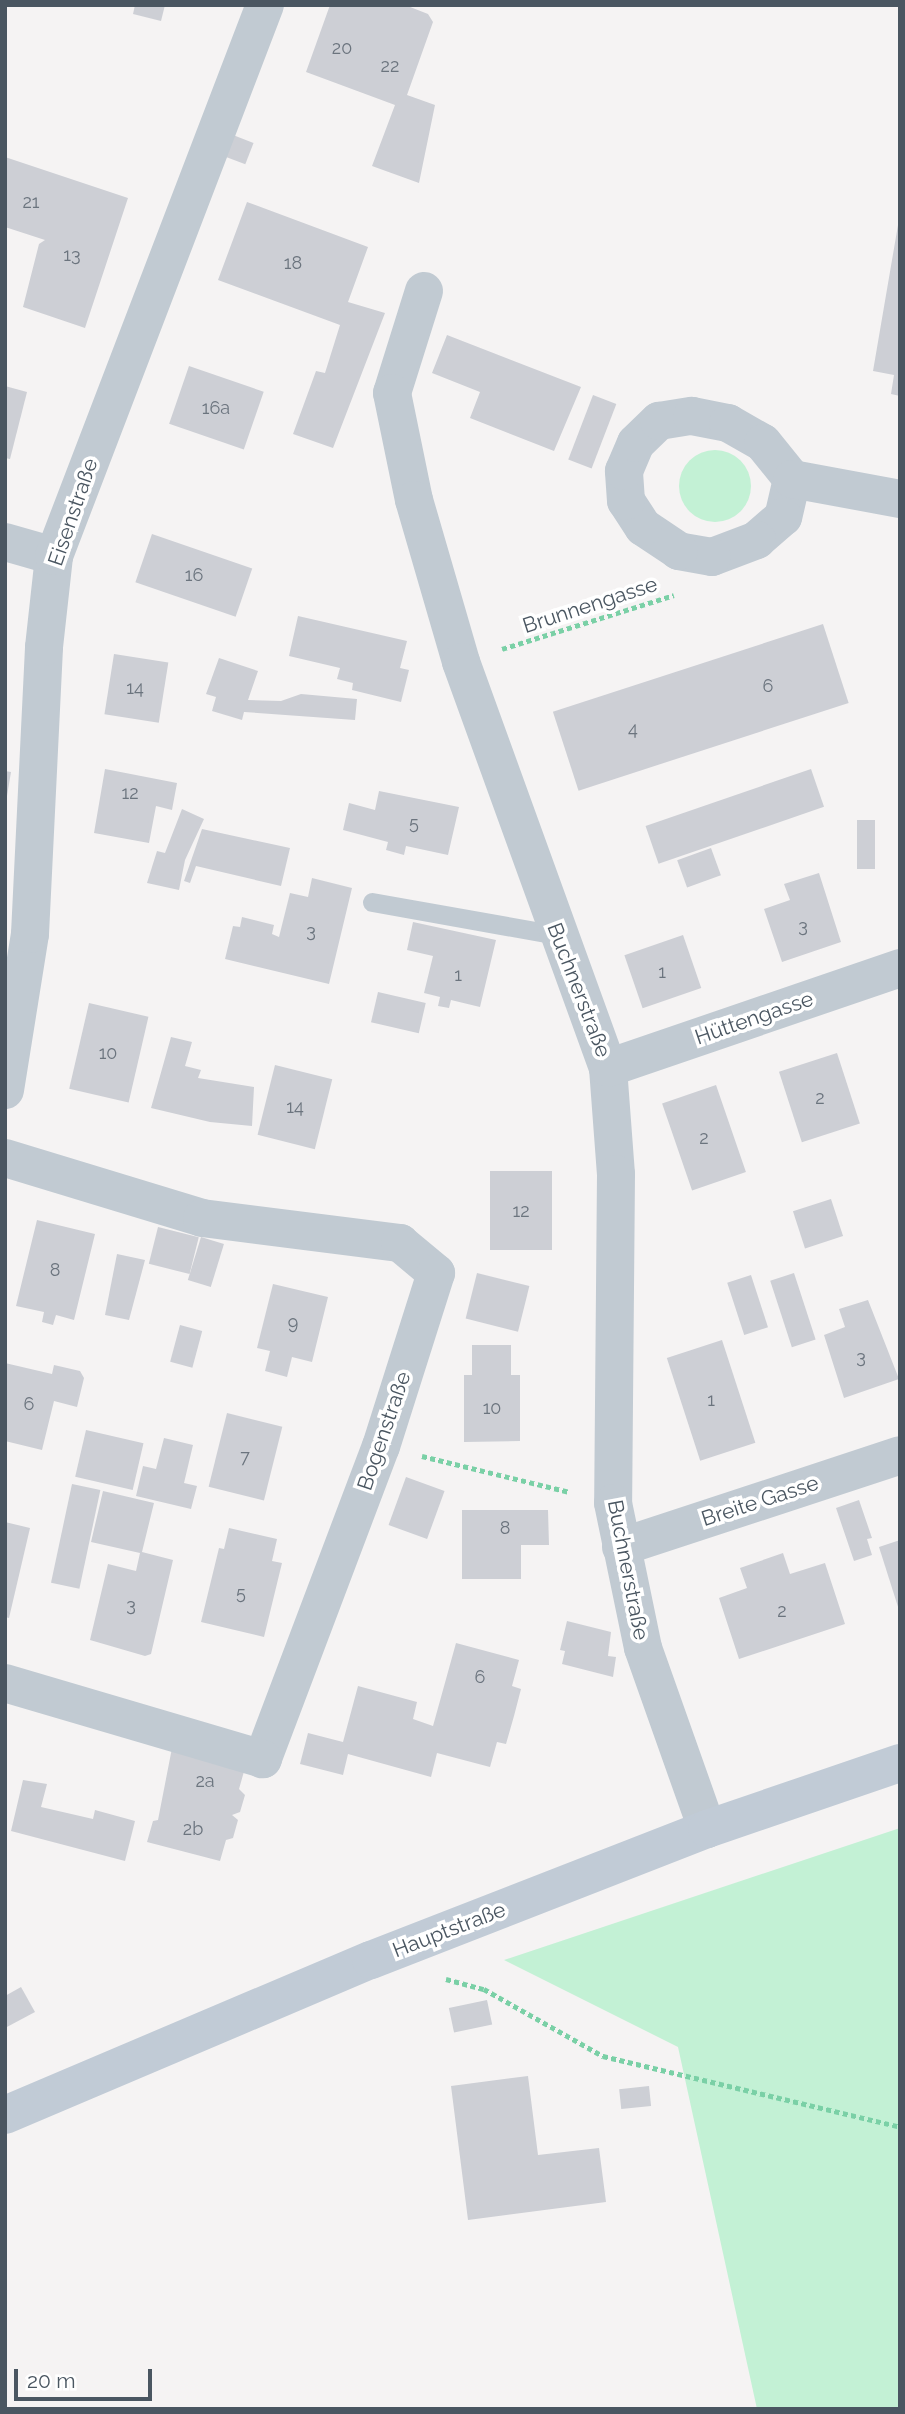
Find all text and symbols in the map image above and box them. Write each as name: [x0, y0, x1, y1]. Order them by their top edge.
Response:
house number: 20: [332, 37, 352, 59]
house number: 22: [381, 55, 399, 77]
house number: 21: [22, 191, 40, 213]
house number: 13: [63, 244, 81, 266]
house number: 18: [284, 252, 302, 274]
house number: 16a: [202, 397, 230, 419]
street label: Eisenstraße: [43, 455, 103, 569]
house number: 16: [185, 564, 203, 586]
street label: Brunnengasse: [520, 571, 660, 639]
house number: 6: [763, 675, 773, 697]
house number: 14: [126, 677, 144, 699]
house number: 4: [628, 718, 638, 740]
house number: 12: [121, 782, 139, 804]
house number: 5: [409, 812, 419, 834]
house number: 3: [798, 915, 808, 937]
street label: Buchnerstraße: [542, 919, 616, 1061]
house number: 3: [306, 920, 316, 942]
house number: 1: [658, 961, 666, 983]
house number: 1: [454, 964, 462, 986]
street label: Hüttengasse: [692, 986, 816, 1050]
house number: 10: [99, 1042, 117, 1064]
house number: 2: [815, 1087, 825, 1109]
house number: 14: [286, 1096, 304, 1118]
house number: 2: [699, 1127, 709, 1149]
house number: 12: [512, 1200, 530, 1222]
house number: 8: [50, 1259, 60, 1281]
house number: 9: [288, 1312, 298, 1334]
house number: 3: [856, 1346, 866, 1368]
street label: Bogenstraße: [352, 1368, 416, 1494]
house number: 1: [707, 1389, 715, 1411]
house number: 6: [24, 1393, 34, 1415]
house number: 10: [483, 1397, 501, 1419]
house number: 7: [240, 1446, 250, 1468]
street label: Breite Gasse: [698, 1470, 822, 1532]
street label: Buchnerstraße: [602, 1498, 654, 1642]
house number: 8: [500, 1517, 510, 1539]
house number: 5: [236, 1582, 246, 1604]
house number: 3: [126, 1594, 136, 1616]
house number: 2: [777, 1600, 787, 1622]
house number: 6: [475, 1666, 485, 1688]
house number: 2a: [195, 1770, 215, 1792]
house number: 2b: [183, 1818, 203, 1840]
street label: Hauptstraße: [389, 1897, 509, 1963]
scale bar: [18, 2354, 156, 2398]
text: 20 m: [27, 2368, 75, 2393]

